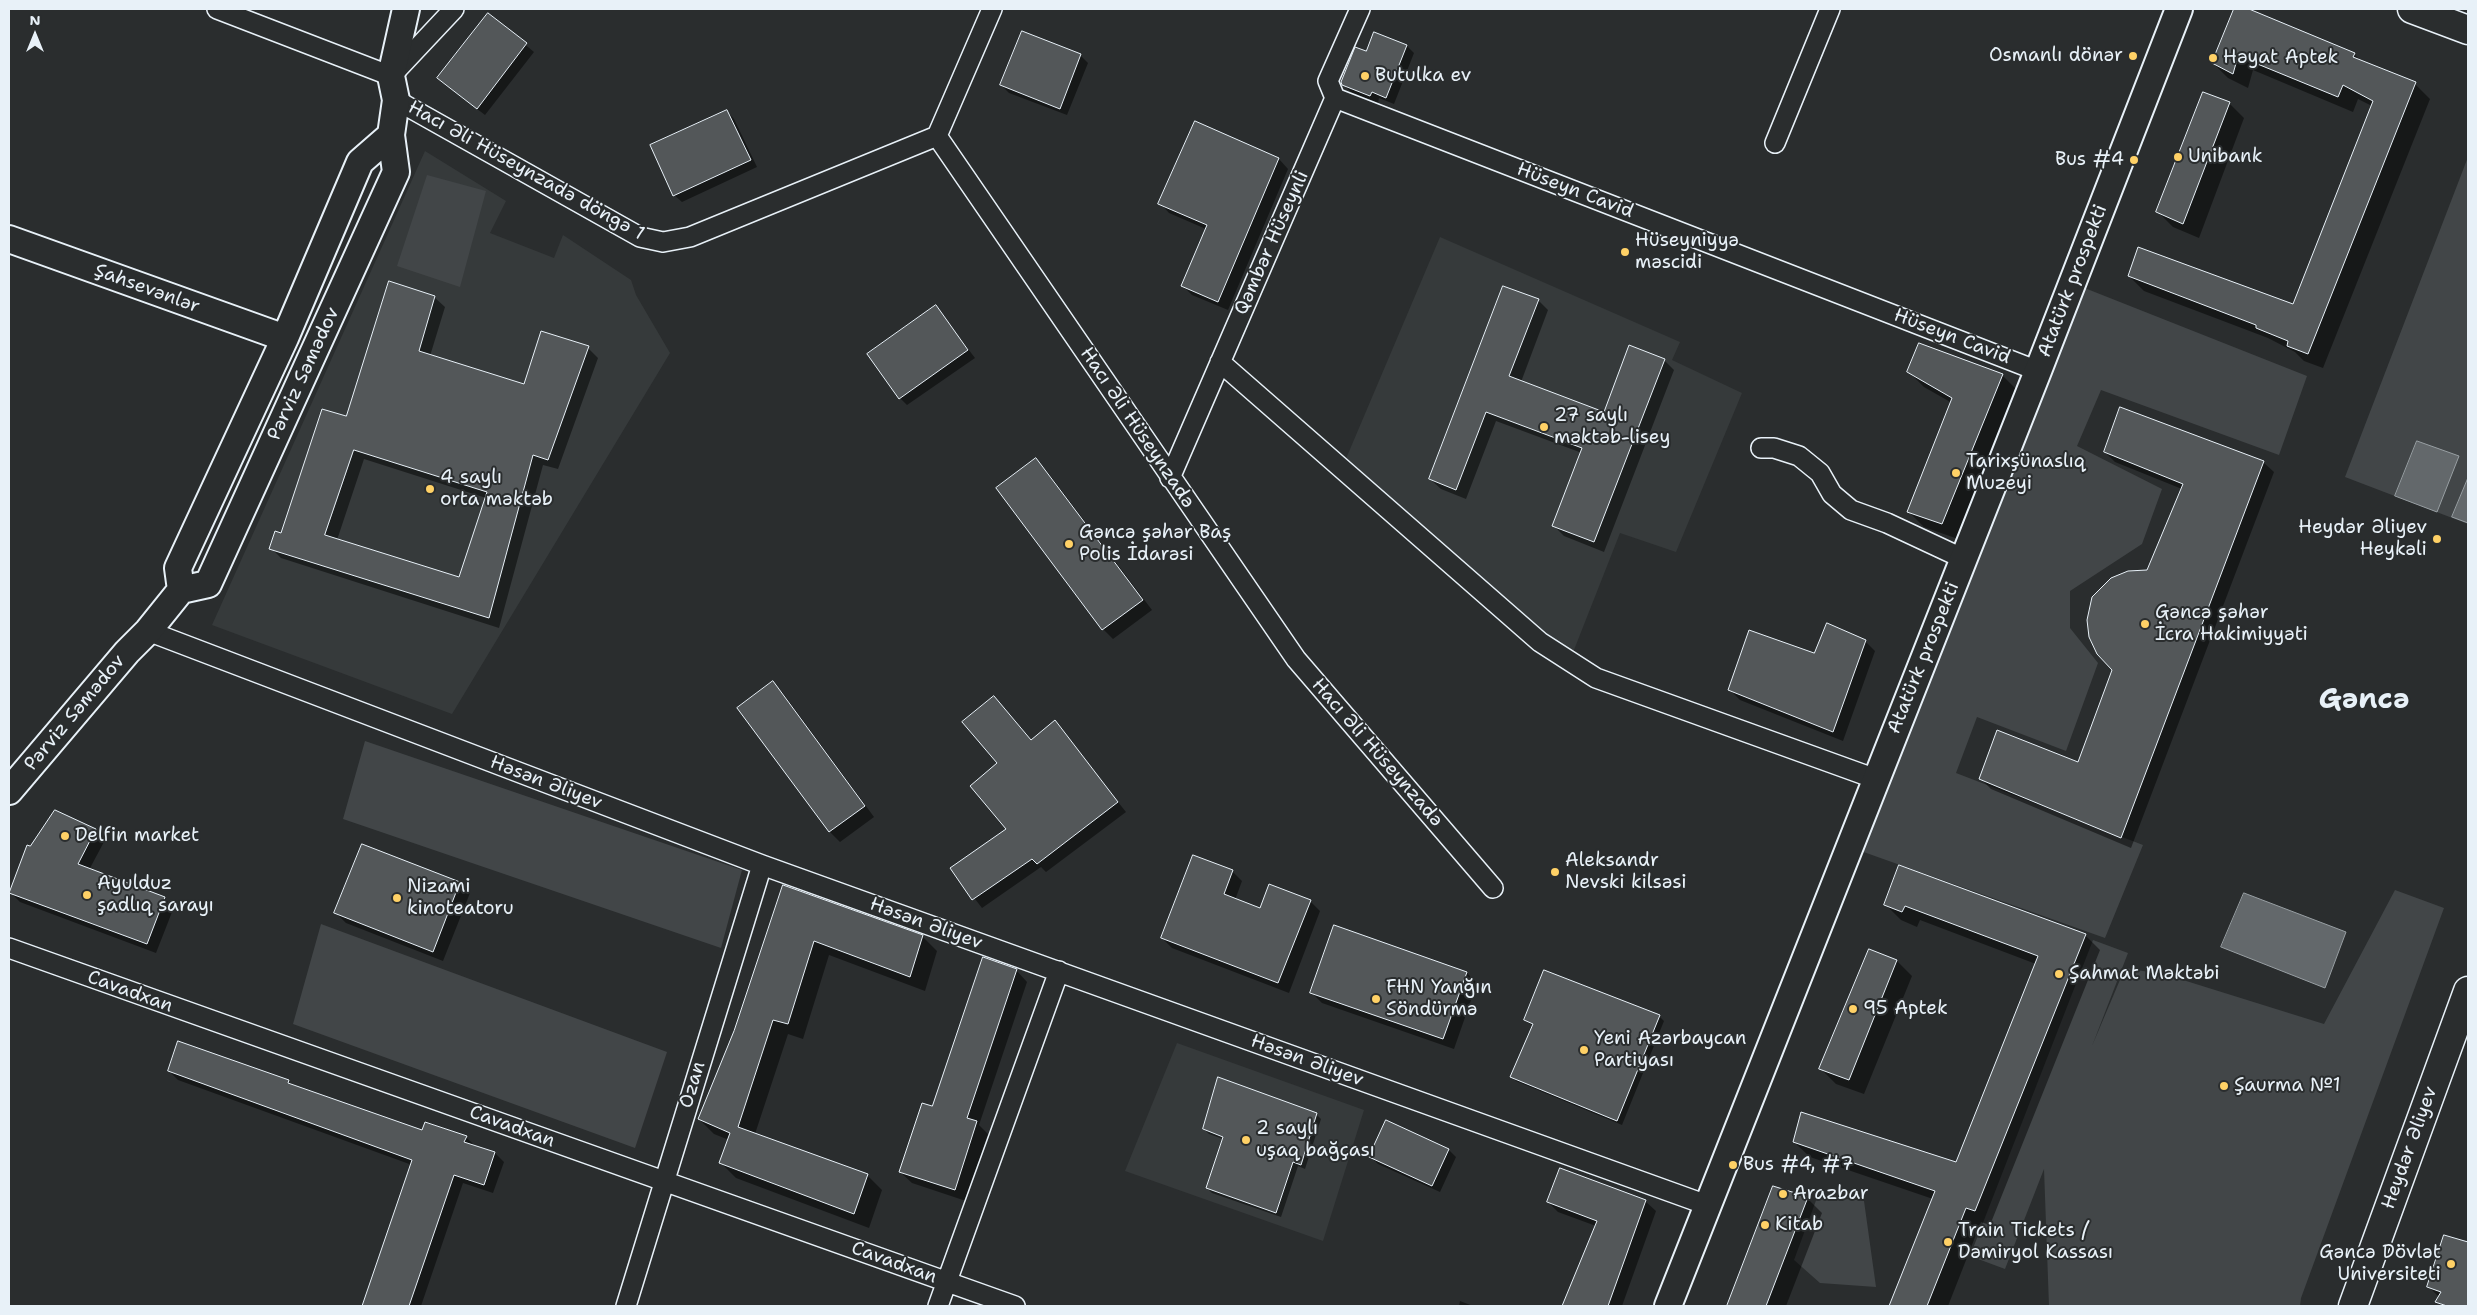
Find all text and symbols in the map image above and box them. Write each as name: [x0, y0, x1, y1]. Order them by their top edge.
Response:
north arrow: [10, 10, 60, 60]
text: N: [29, 11, 41, 29]
place label: Osmanlı dönər: [1989, 45, 2123, 67]
place label: Həyat Aptek: [2223, 47, 2338, 69]
marker: Osmanlı dönər: [2127, 50, 2139, 62]
marker: Həyat Aptek: [2207, 52, 2219, 64]
place label: Butulka ev: [1375, 65, 1471, 87]
marker: Butulka ev: [1359, 70, 1371, 82]
street label: Hacı Əli Hüseynzadə döngə 1: [404, 96, 648, 246]
place label: Unibank: [2188, 146, 2263, 168]
place label: Bus #4: [2055, 149, 2124, 171]
marker: Unibank: [2172, 151, 2184, 163]
marker: Bus #4: [2128, 154, 2140, 166]
street label: Hüseyn Cavid: [1513, 158, 1637, 224]
street label: Qəmbər Hüseynli: [1230, 167, 1314, 319]
street label: Atatürk prospekti: [2033, 202, 2113, 360]
place label: Hüseyniyyə məscidi: [1635, 230, 1739, 274]
marker: Hüseyniyyə məscidi: [1619, 246, 1631, 258]
street label: Şahsevənlər: [91, 259, 203, 319]
street label: Pərviz Səmədov: [263, 304, 345, 444]
street label: Hüseyn Cavid: [1890, 304, 2014, 370]
street label: Hacı Əli Hüseynzadə: [1075, 343, 1199, 513]
place label: 27 saylı məktəb-lisey: [1554, 405, 1670, 449]
marker: 27 saylı məktəb-lisey: [1538, 421, 1550, 433]
place label: Tarixşünaslıq Muzeyi: [1966, 451, 2085, 495]
place label: 4 saylı orta məktəb: [440, 467, 553, 511]
marker: Tarixşünaslıq Muzeyi: [1950, 467, 1962, 479]
marker: 4 saylı orta məktəb: [424, 483, 436, 495]
place label: Heydər Əliyev Heykəli: [2298, 517, 2427, 561]
place label: Gəncə şəhər Baş Polis İdarəsi: [1079, 522, 1232, 566]
marker: Heydər Əliyev Heykəli: [2431, 533, 2443, 545]
marker: Gəncə şəhər Baş Polis İdarəsi: [1063, 538, 1075, 550]
street label: Atatürk prospekti: [1883, 579, 1965, 737]
place label: Gəncə şəhər İcra Hakimiyyəti: [2155, 602, 2308, 646]
marker: Gəncə şəhər İcra Hakimiyyəti: [2139, 618, 2151, 630]
street label: Pərviz Səmədov: [20, 650, 130, 776]
street label: Hacı Əli Hüseynzadə: [1306, 674, 1448, 832]
district label: Gəncə: [2318, 683, 2410, 717]
street label: Həsən Əliyev: [487, 751, 605, 815]
place label: Delfin market: [75, 825, 199, 847]
marker: Delfin market: [59, 830, 71, 842]
place label: Aleksandr Nevski kilsəsi: [1565, 850, 1687, 894]
marker: Aleksandr Nevski kilsəsi: [1549, 866, 1561, 878]
place label: Ayulduz şadlıq sarayı: [97, 873, 214, 917]
place label: Nizami kinoteatoru: [407, 876, 514, 920]
marker: Ayulduz şadlıq sarayı: [81, 889, 93, 901]
marker: Nizami kinoteatoru: [391, 892, 403, 904]
street label: Həsən Əliyev: [867, 893, 985, 955]
place label: Şahmat Məktəbi: [2069, 963, 2220, 985]
street label: Cavadxan: [84, 966, 176, 1018]
marker: Şahmat Məktəbi: [2053, 968, 2065, 980]
place label: FHN Yanğın Söndürmə: [1386, 977, 1492, 1021]
marker: FHN Yanğın Söndürmə: [1370, 993, 1382, 1005]
place label: 95 Aptek: [1863, 998, 1948, 1020]
marker: 95 Aptek: [1847, 1003, 1859, 1015]
place label: Yeni Azərbaycan Partiyası: [1594, 1028, 1746, 1072]
street label: Həsən Əliyev: [1248, 1030, 1366, 1092]
marker: Yeni Azərbaycan Partiyası: [1578, 1044, 1590, 1056]
street label: Ozan: [675, 1059, 711, 1111]
place label: Şaurma №1: [2234, 1075, 2341, 1097]
marker: Şaurma №1: [2218, 1080, 2230, 1092]
street label: Heydər Əliyev: [2377, 1084, 2443, 1212]
street label: Cavadxan: [466, 1101, 558, 1153]
place label: 2 saylı uşaq bağçası: [1256, 1118, 1375, 1162]
marker: 2 saylı uşaq bağçası: [1240, 1134, 1252, 1146]
place label: Bus #4, #7: [1743, 1154, 1853, 1176]
marker: Bus #4, #7: [1727, 1159, 1739, 1171]
place label: Arazbar: [1793, 1183, 1869, 1205]
marker: Arazbar: [1777, 1188, 1789, 1200]
place label: Кitab: [1775, 1214, 1823, 1236]
marker: Кitab: [1759, 1219, 1771, 1231]
place label: Train Tickets / Dəmiryol Kassası: [1958, 1220, 2113, 1264]
marker: Train Tickets / Dəmiryol Kassası: [1942, 1236, 1954, 1248]
street label: Cavadxan: [848, 1237, 940, 1289]
place label: Gəncə Dövlət Universiteti: [2319, 1242, 2441, 1286]
marker: Gəncə Dövlət Universiteti: [2445, 1258, 2457, 1270]

